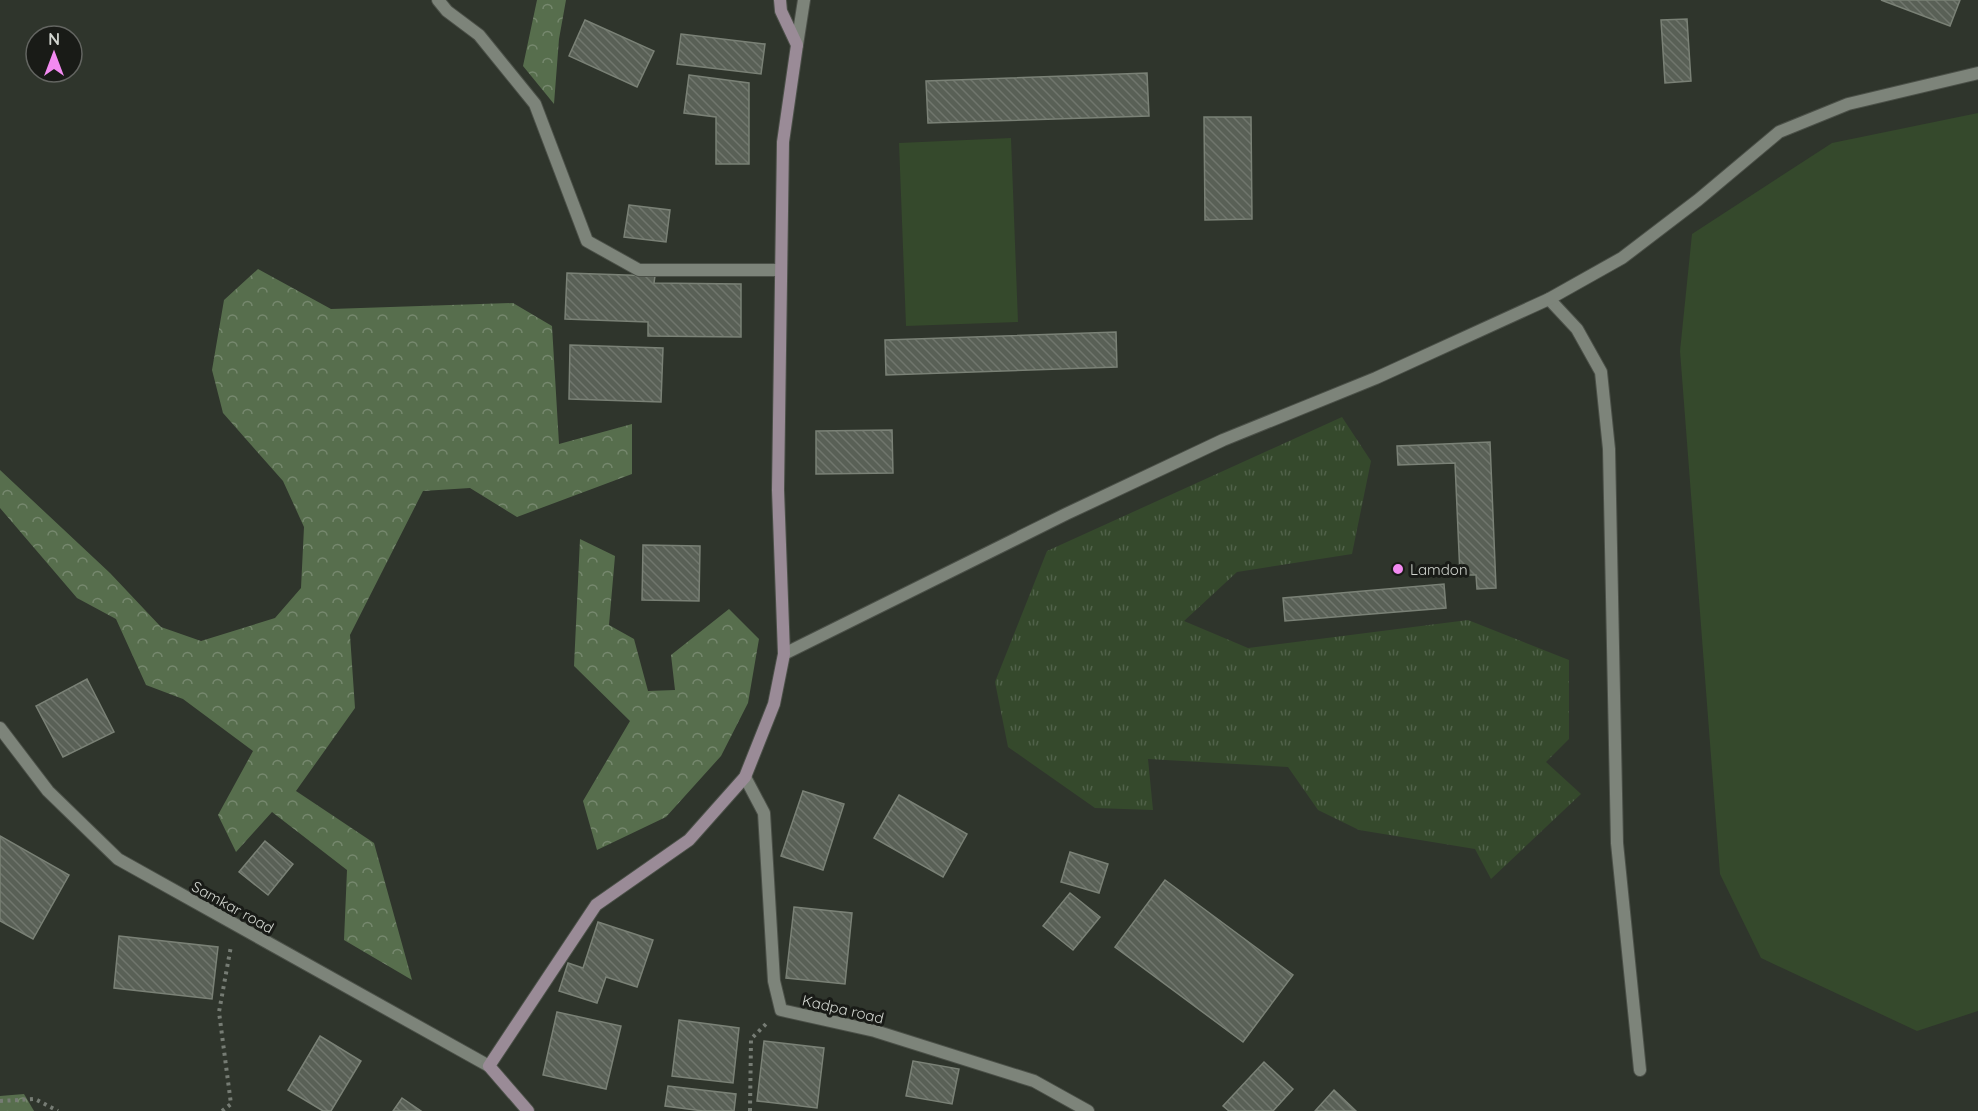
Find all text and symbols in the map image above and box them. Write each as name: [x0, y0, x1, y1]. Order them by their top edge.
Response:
north arrow: [24, 24, 84, 84]
text: N: [48, 29, 60, 49]
place label: Lamdon: [1410, 560, 1468, 579]
marker: Lamdon: [1391, 562, 1405, 576]
street label: Samkar road: [189, 877, 277, 937]
street label: Kadpa road: [800, 990, 886, 1028]

